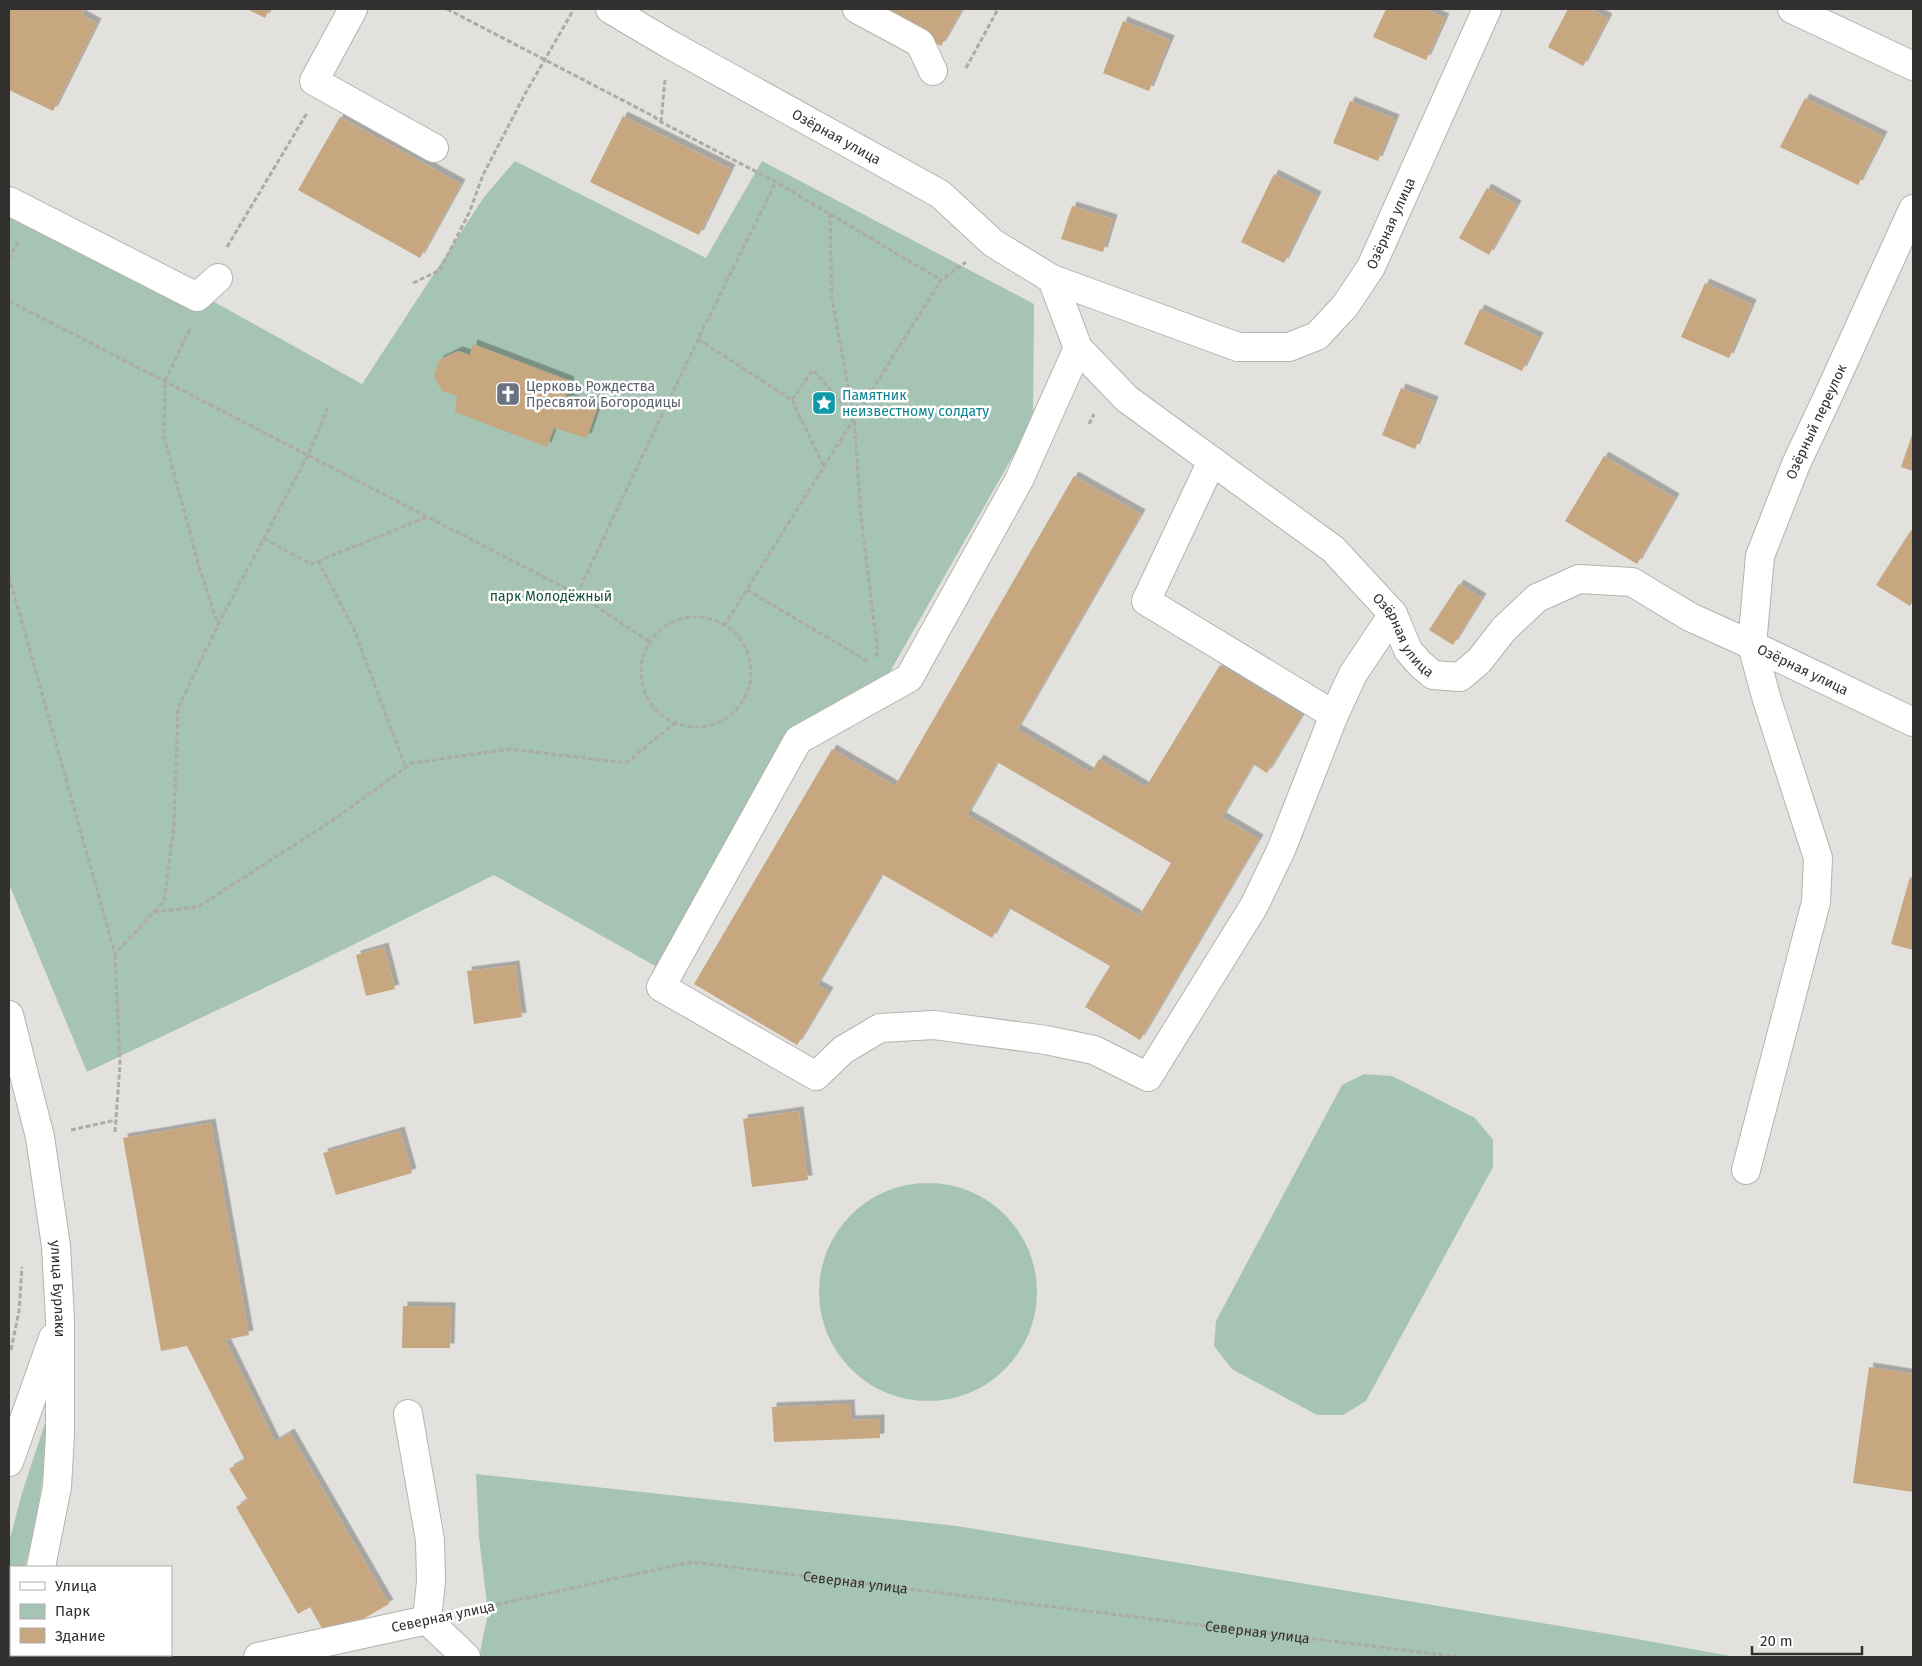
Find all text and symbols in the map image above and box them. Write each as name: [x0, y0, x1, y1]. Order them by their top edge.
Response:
street label: Озёрная улица: [789, 105, 884, 168]
street label: Озёрная улица: [1363, 175, 1419, 272]
street label: Озёрный переулок: [1782, 361, 1850, 482]
place label: Церковь Рождества Пресвятой Богородицы: [526, 378, 681, 411]
church icon: Церковь Рождества Пресвятой Богородицы: [495, 381, 521, 407]
place label: Памятник неизвестному солдату: [842, 387, 989, 420]
place icon: Памятник неизвестному солдату: [811, 390, 837, 416]
park label: парк Молодёжный: [490, 588, 612, 605]
street label: Озёрная улица: [1369, 589, 1437, 681]
street label: Озёрная улица: [1755, 640, 1851, 698]
street label: улица Бурлаки: [47, 1239, 69, 1337]
legend: [10, 1566, 172, 1656]
street label: Северная улица: [802, 1567, 909, 1597]
text: Улица: [55, 1577, 97, 1595]
street label: Северная улица: [390, 1598, 496, 1636]
text: Парк: [55, 1602, 90, 1620]
street label: Северная улица: [1204, 1617, 1311, 1647]
scale bar: [1752, 1624, 1862, 1656]
text: Здание: [55, 1627, 105, 1645]
text: 20 m: [1760, 1632, 1793, 1650]

